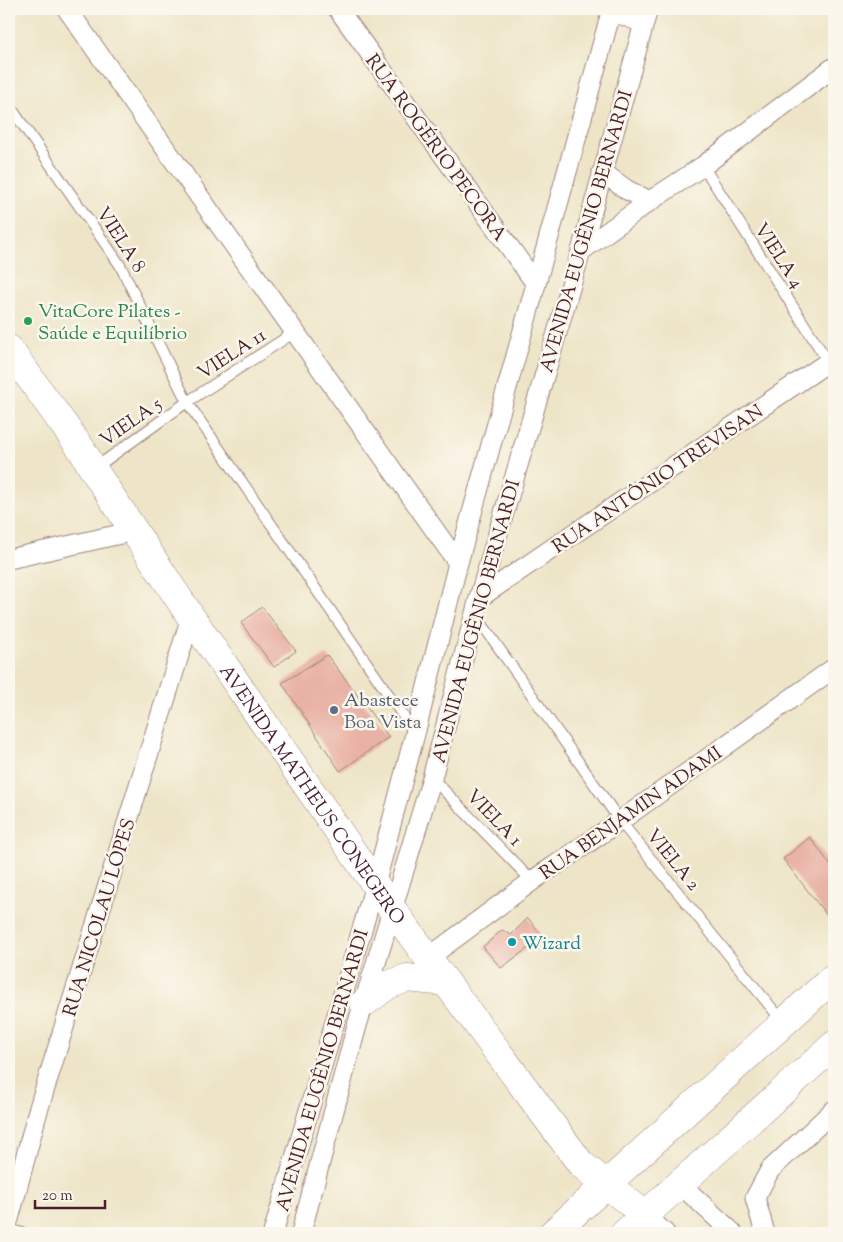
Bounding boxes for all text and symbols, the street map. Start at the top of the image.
street label: RUA ROGÉRIO PECORA [358,49,513,248]
street label: AVENIDA EUGÊNIO BERNARDI [534,87,641,376]
street label: VIELA 8 [89,202,151,279]
street label: VIELA 4 [747,218,809,295]
place label: VitaCore Pilates - Saúde e Equilíbrio [38,299,187,348]
marker: VitaCore Pilates - Saúde e Equilíbrio [22,315,34,327]
street label: VIELA 11 [193,323,272,387]
street label: VIELA 5 [95,391,168,454]
street label: RUA ANTÔNIO TREVISAN [548,399,769,561]
street label: AVENIDA EUGÊNIO BERNARDI [427,477,528,766]
street label: AVENIDA MATHEUS CONEGERO [212,660,410,931]
place label: Abastece Boa Vista [344,688,422,737]
marker: Abastece Boa Vista [328,704,340,716]
street label: RUA BENJAMIN ADAMI [535,741,728,887]
street label: VIELA 1 [459,784,528,854]
street label: RUA NICOLAU LÓPES [57,815,143,1020]
street label: VIELA 2 [639,824,706,897]
street label: AVENIDA EUGÊNIO BERNARDI [270,926,377,1215]
place label: Wizard [522,931,581,958]
marker: Wizard [506,936,518,948]
scale bar [35,1177,105,1209]
text: 20 m [42,1186,73,1207]

